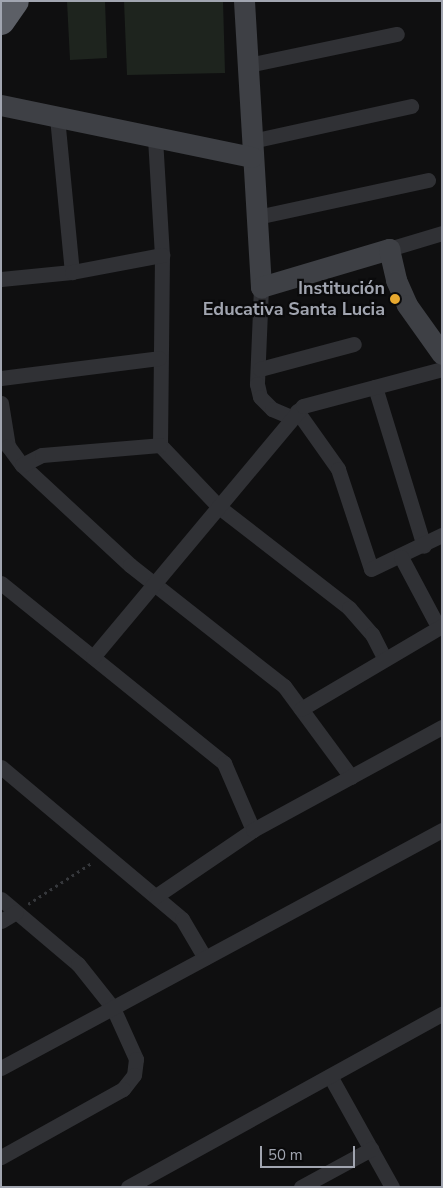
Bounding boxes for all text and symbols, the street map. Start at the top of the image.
place label: Institución Educativa Santa Lucia [203,278,385,320]
marker: Institución Educativa Santa Lucia [389,293,401,305]
scale bar [263,1136,358,1168]
text: 50 m [268,1145,303,1165]

